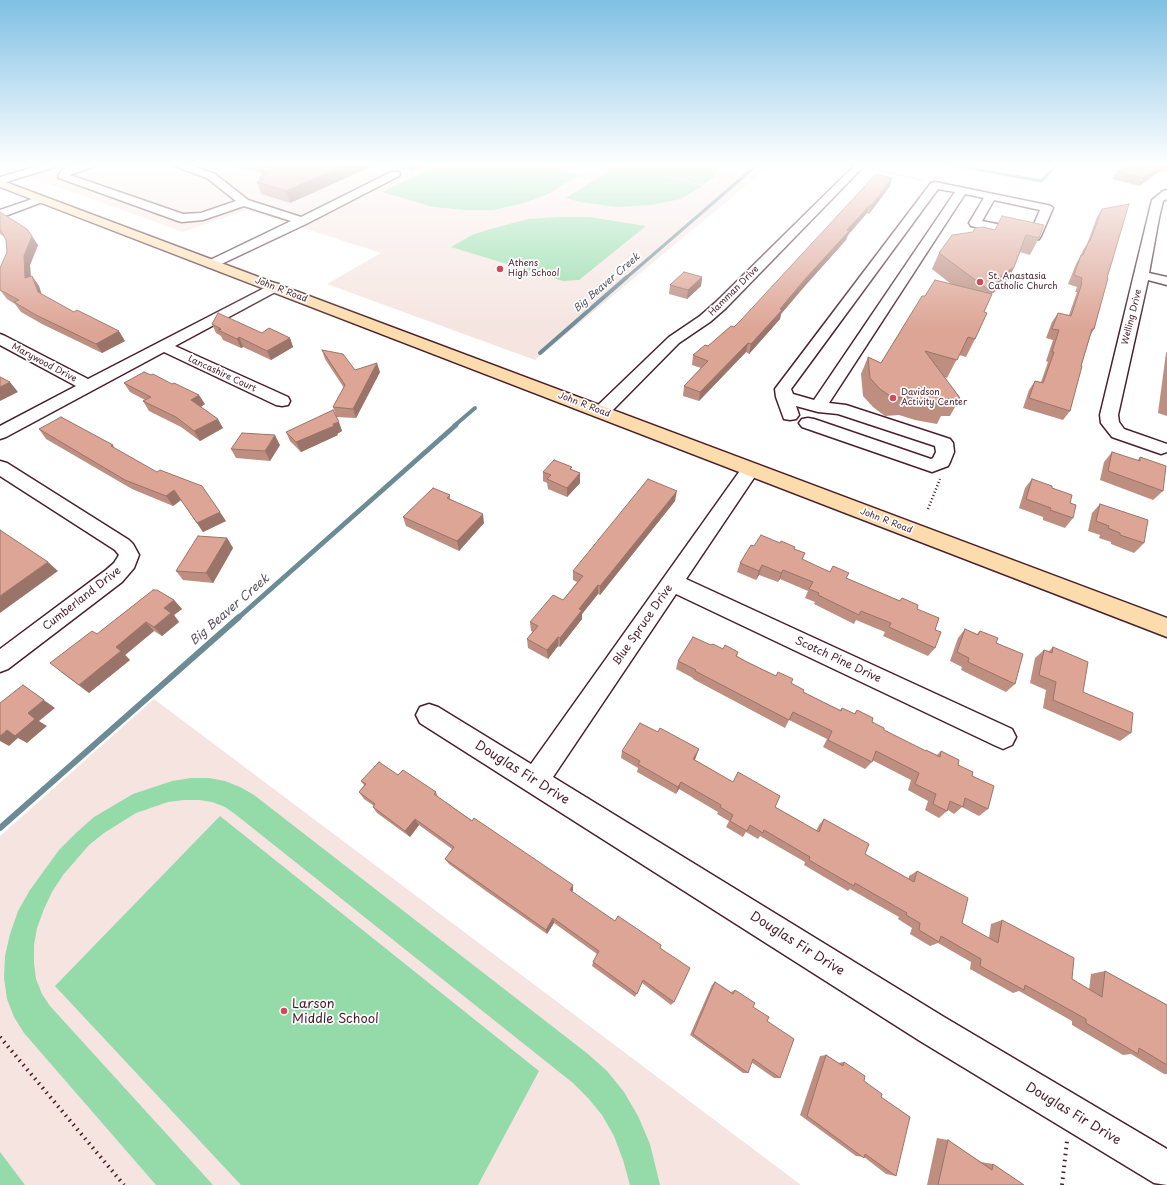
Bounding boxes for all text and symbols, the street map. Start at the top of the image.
water label: Big Beaver Creek [571,251,643,315]
place label: Athens High School [508,259,559,280]
marker: Athens High School [495,264,505,274]
street label: Hamman Drive [707,264,761,318]
place label: St. Anastasia Catholic Church [988,272,1057,293]
street label: John R Road [253,275,309,305]
marker: St. Anastasia Catholic Church [975,277,985,287]
street label: Welling Drive [1120,288,1144,346]
street label: Marywood Drive [10,341,78,385]
street label: Lancashire Court [186,353,258,395]
place label: Davidson Activity Center [901,388,967,409]
street label: John R Road [556,390,612,420]
marker: Davidson Activity Center [888,393,898,403]
street label: John R Road [858,506,914,536]
street label: Cumberland Drive [40,564,124,634]
water label: Big Beaver Creek [187,572,273,648]
street label: Blue Spruce Drive [610,582,676,668]
street label: Scotch Pine Drive [793,634,883,686]
street label: Douglas Fir Drive [472,738,572,808]
street label: Douglas Fir Drive [747,909,847,979]
place label: Larson Middle School [292,996,379,1027]
marker: Larson Middle School [279,1006,289,1016]
street label: Douglas Fir Drive [1023,1079,1123,1149]

